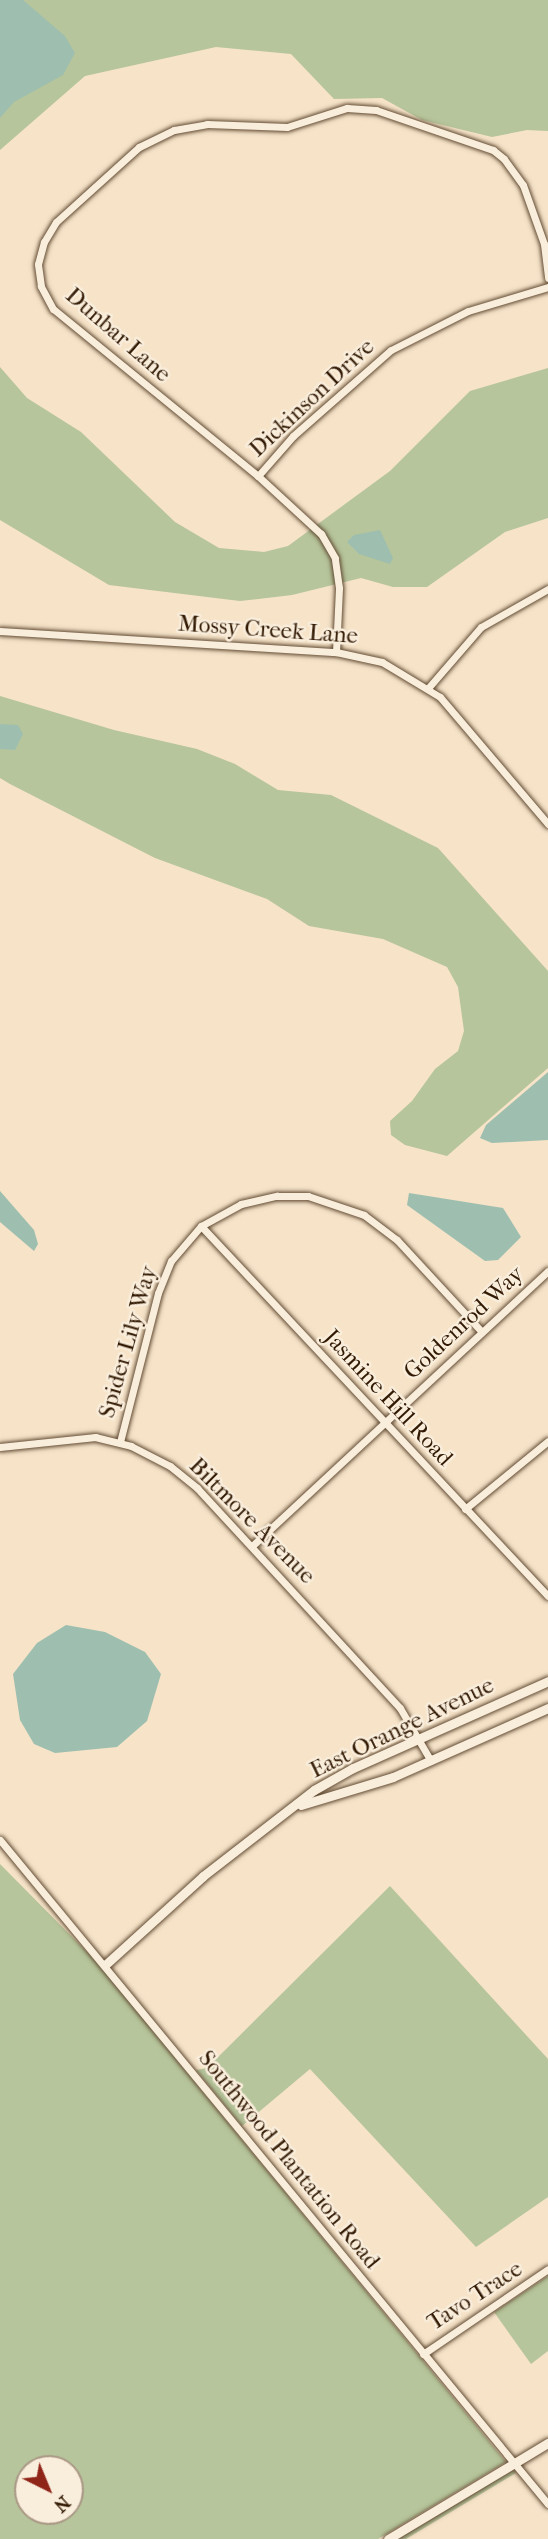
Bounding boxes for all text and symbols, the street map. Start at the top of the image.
street label: Dunbar Lane [60,282,176,388]
street label: Dickinson Drive [244,333,380,463]
street label: Mossy Creek Lane [177,610,359,650]
street label: Goldenrod Way [398,1261,530,1385]
street label: Spider Lily Way [93,1263,163,1421]
street label: Jasmine Hill Road [318,1324,458,1472]
street label: Biltmore Avenue [183,1452,321,1590]
street label: East Orange Avenue [306,1672,498,1784]
street label: Southwood Plantation Road [192,2045,386,2275]
street label: Tavo Trace [423,2255,527,2337]
north arrow [14,2455,84,2525]
text: N [49,2491,75,2517]

